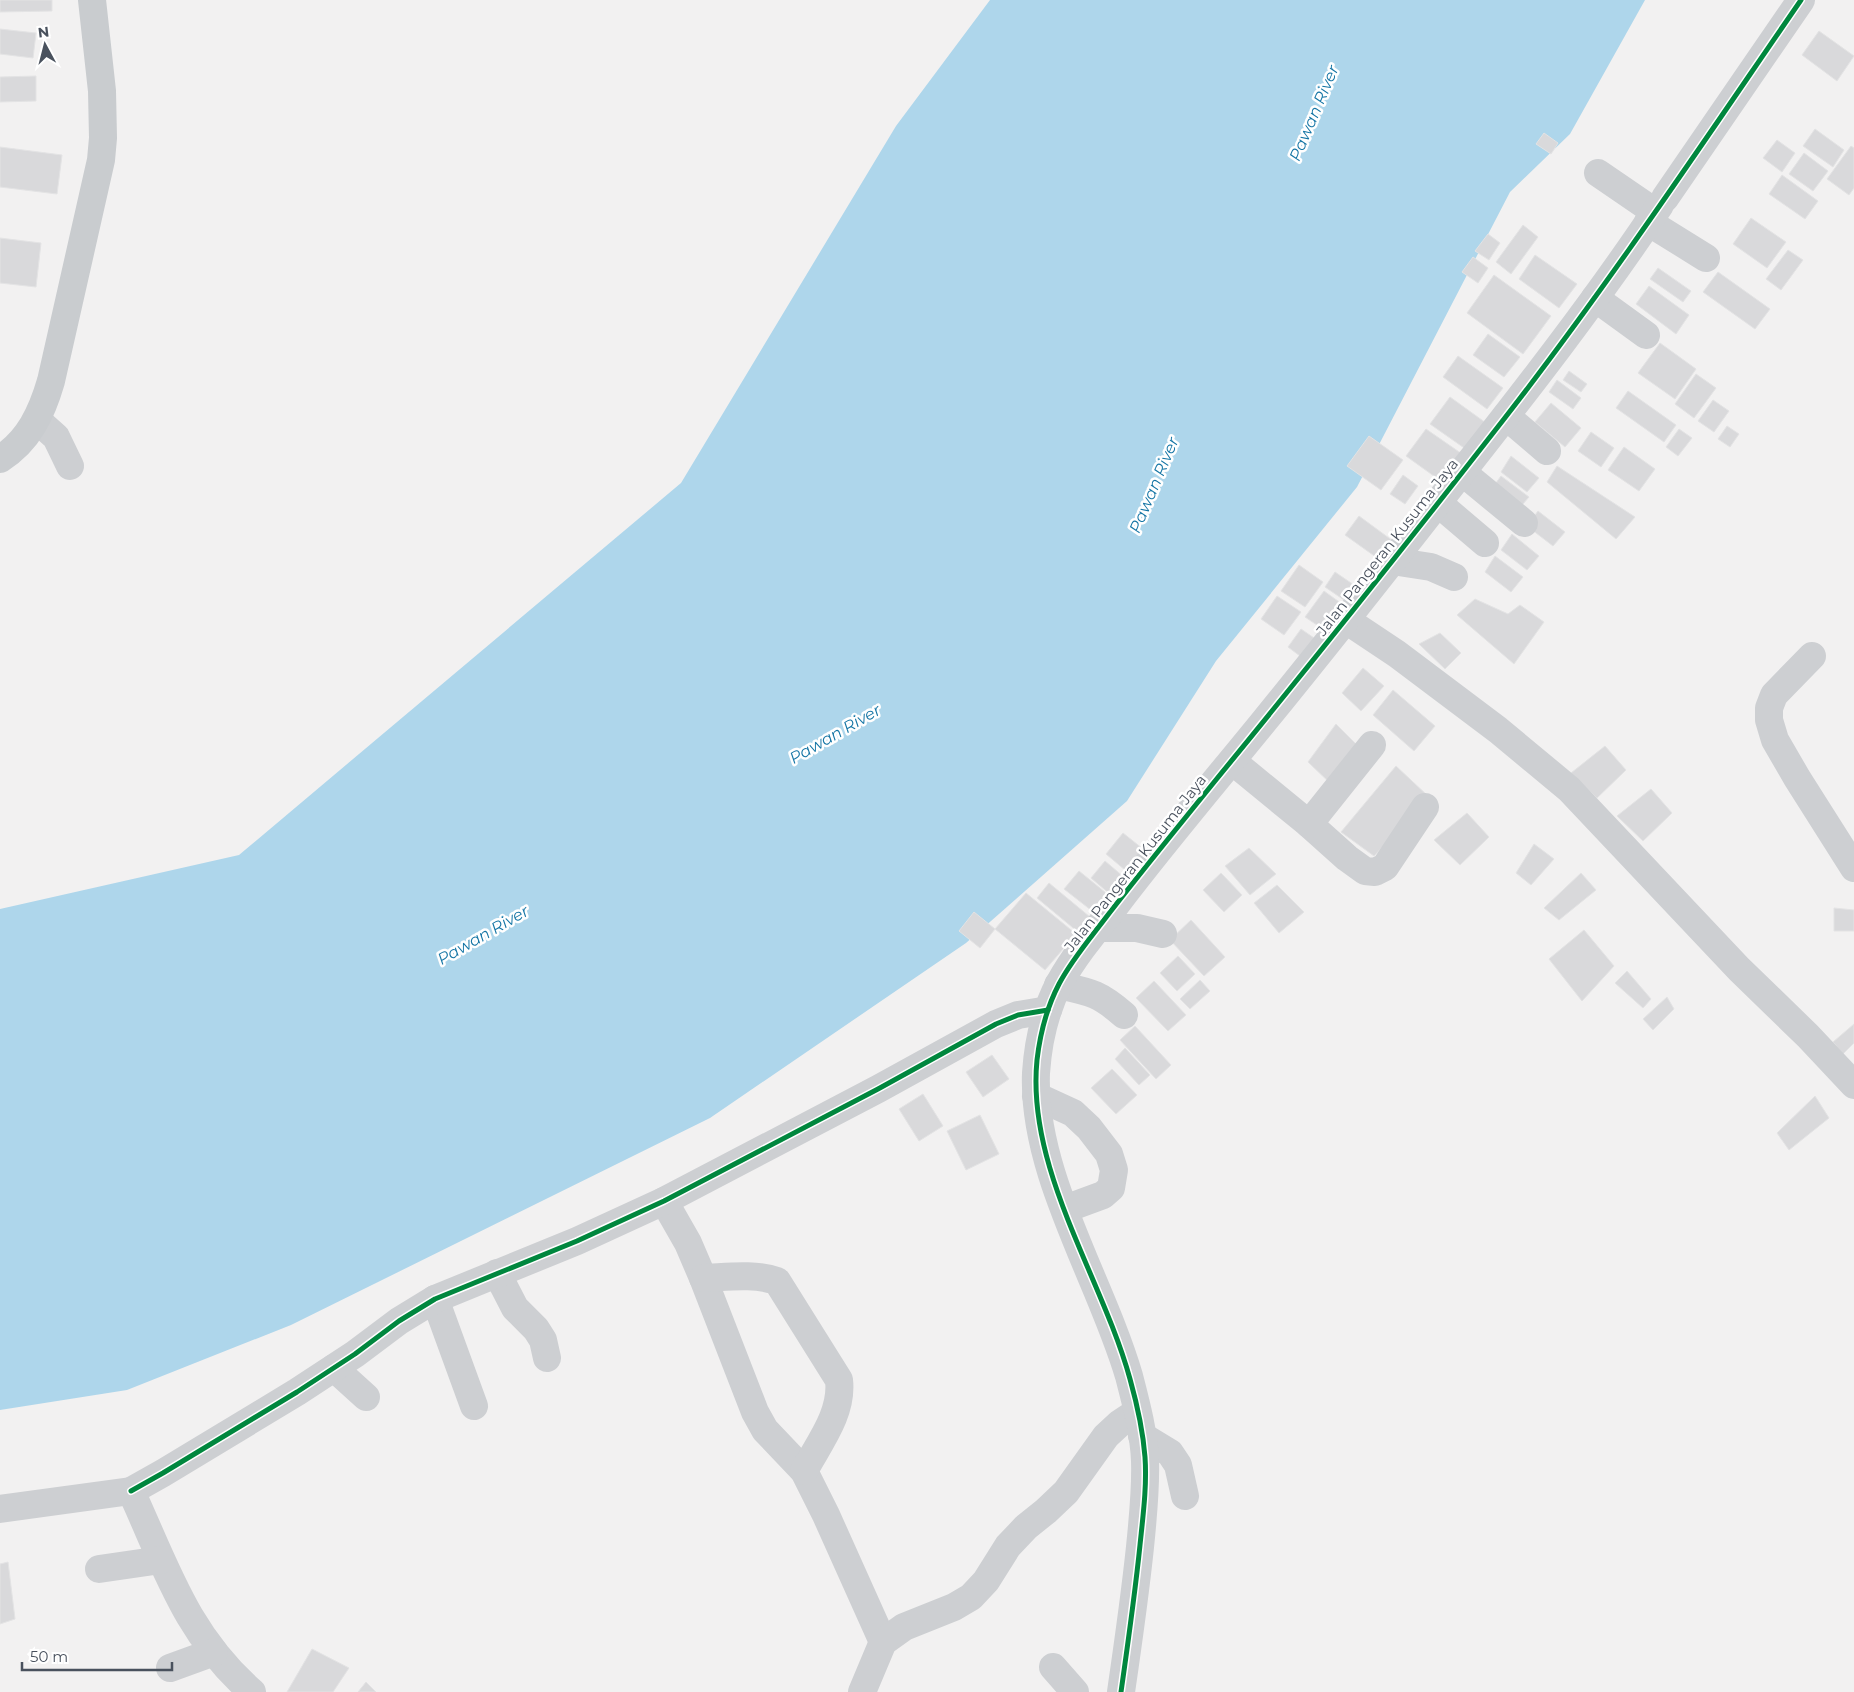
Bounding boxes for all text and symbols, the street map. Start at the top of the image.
north arrow [20,20,70,70]
text: N [37,22,50,42]
water label: Pawan River [1285,62,1343,164]
water label: Pawan River [1125,434,1183,536]
street label: Jalan Pangeran Kusuma Jaya [1311,455,1462,640]
water label: Pawan River [786,700,885,768]
street label: Jalan Pangeran Kusuma Jaya [1059,771,1210,956]
water label: Pawan River [434,901,533,969]
scale bar [22,1640,172,1672]
text: 50 m [30,1647,68,1666]

